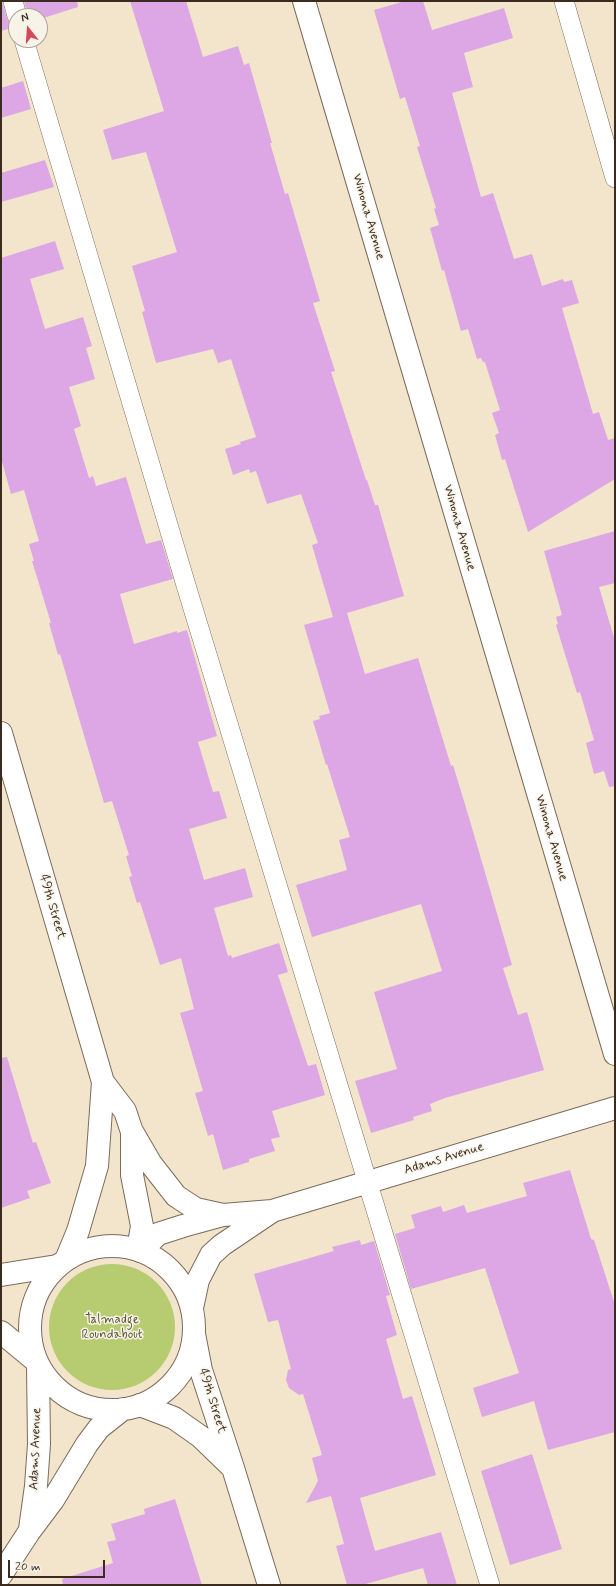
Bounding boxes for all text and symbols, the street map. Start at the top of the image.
north arrow [8,8,48,48]
text: N [19,10,30,25]
street label: Winona Avenue [348,172,388,262]
street label: Winona Avenue [439,483,479,573]
street label: Winona Avenue [531,793,571,883]
street label: 49th Street [35,873,69,941]
street label: Adams Avenue [402,1139,486,1179]
park label: Talmadge Roundabout [81,1312,143,1343]
street label: 49th Street [195,1367,229,1435]
street label: Adams Avenue [27,1407,45,1491]
scale bar [10,1552,107,1578]
text: 20 m [15,1559,41,1575]

